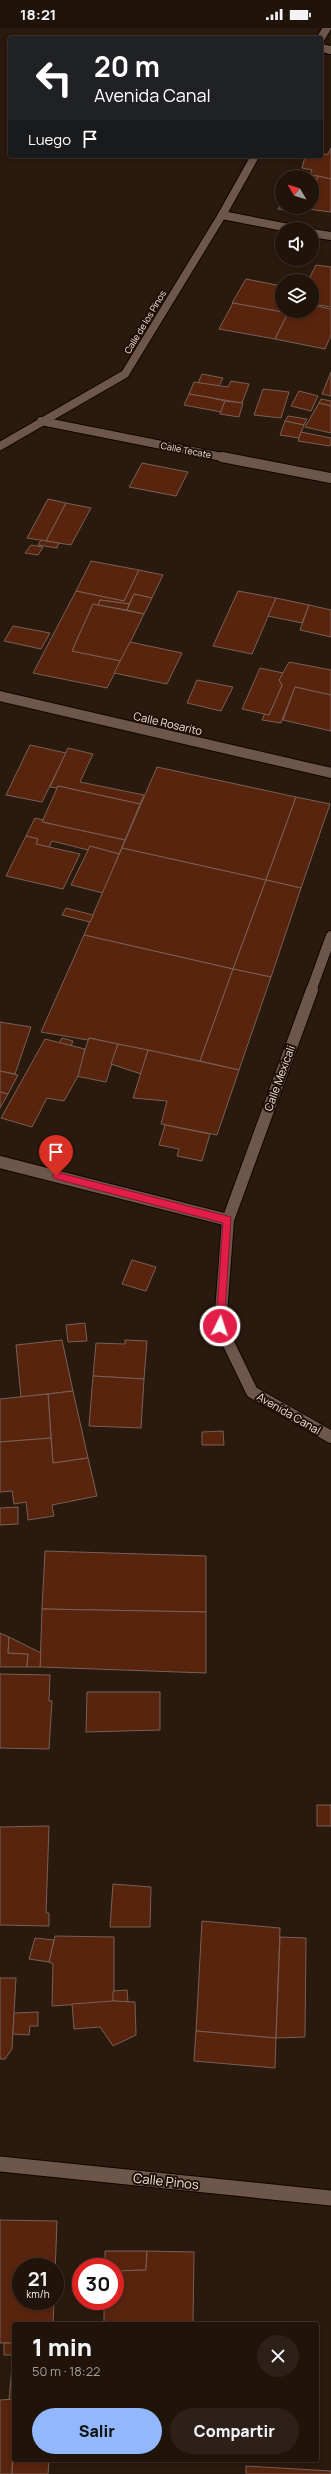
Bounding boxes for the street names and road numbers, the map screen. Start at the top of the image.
street label: Calle de los Pinos [121,288,169,356]
street label: Calle Tecate [160,439,212,461]
street label: Calle Rosarito [132,708,204,738]
street label: Calle Mexicali [260,1043,298,1113]
street label: Avenida Canal [254,1389,324,1437]
street label: Calle Pinos [132,2169,200,2193]

